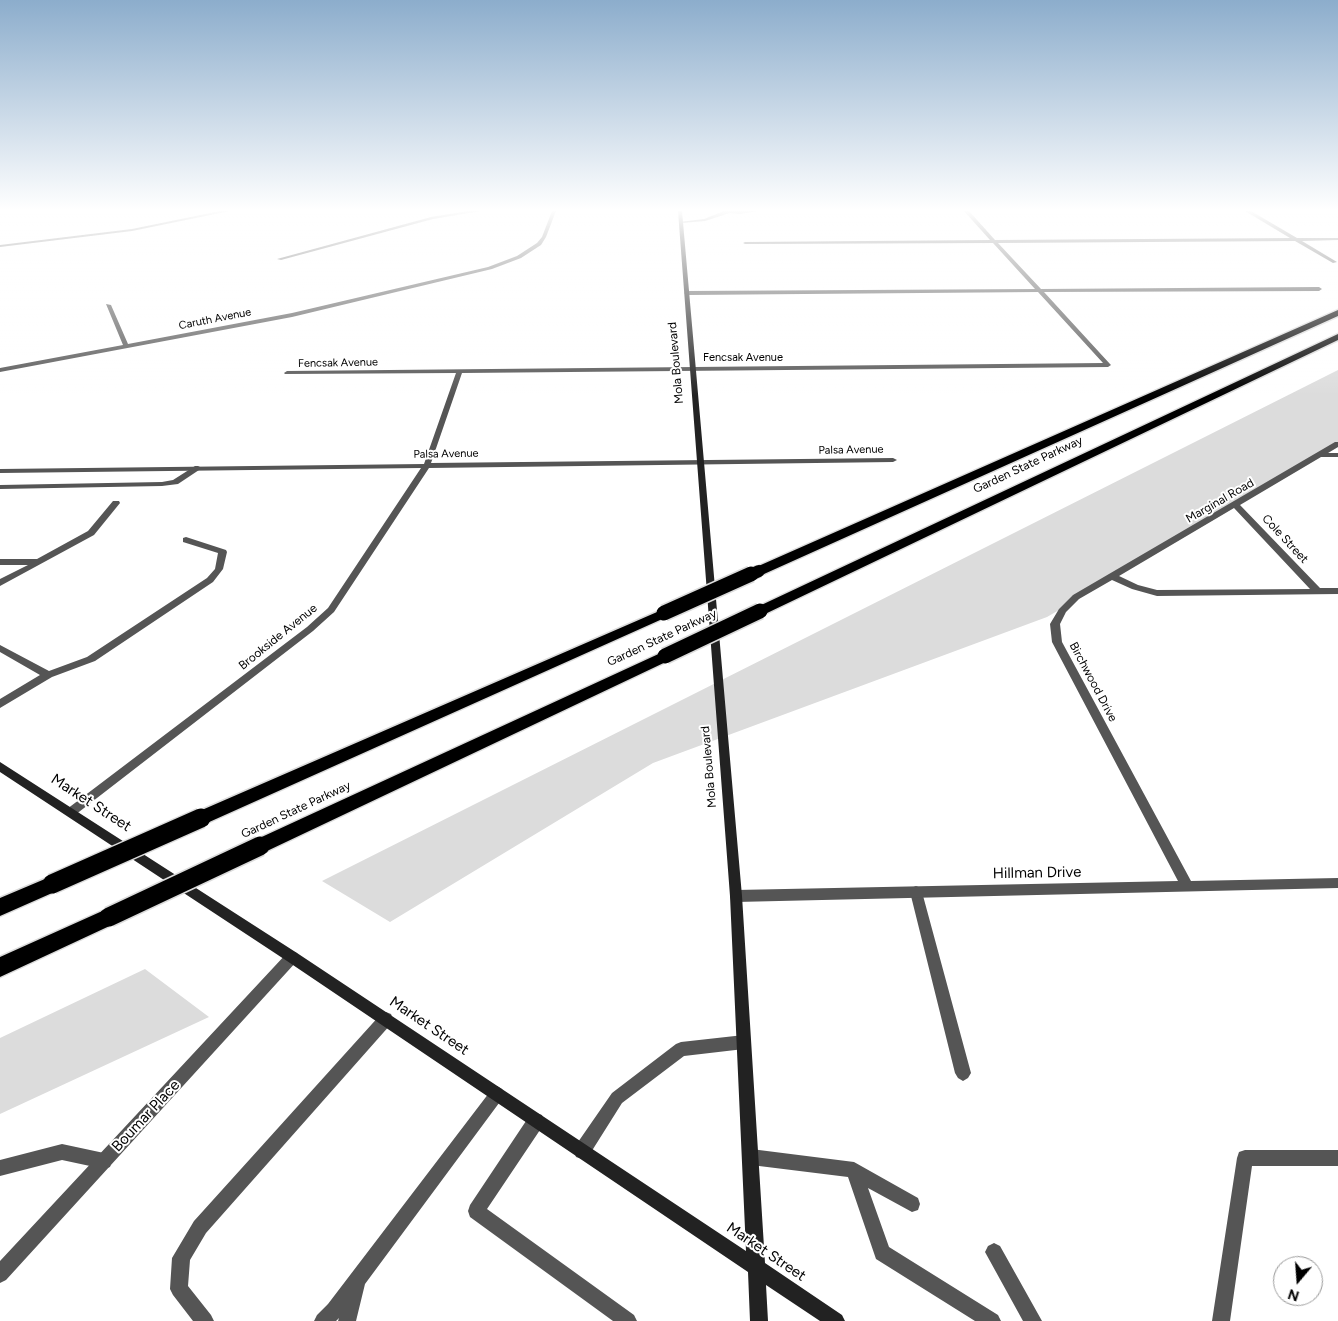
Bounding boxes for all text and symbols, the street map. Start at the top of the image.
street label: Caruth Avenue [178,305,252,333]
street label: Mola Boulevard [665,321,687,405]
street label: Fencsak Avenue [703,351,783,365]
street label: Fencsak Avenue [298,356,378,370]
street label: Garden State Parkway [971,433,1085,497]
street label: Palsa Avenue [818,443,884,457]
street label: Palsa Avenue [413,447,479,461]
street label: Marginal Road [1183,476,1257,526]
street label: Cole Street [1259,512,1311,566]
street label: Brookside Avenue [236,601,320,673]
street label: Garden State Parkway [605,606,719,670]
street label: Birchwood Drive [1066,640,1120,724]
street label: Mola Boulevard [698,725,720,809]
street label: Market Street [47,770,135,836]
street label: Garden State Parkway [239,778,353,842]
street label: Hillman Drive [993,863,1081,883]
street label: Market Street [386,993,472,1059]
street label: Boumar Place [108,1076,184,1156]
street label: Market Street [723,1219,809,1285]
north arrow [1273,1256,1323,1306]
text: N [1286,1285,1301,1305]

